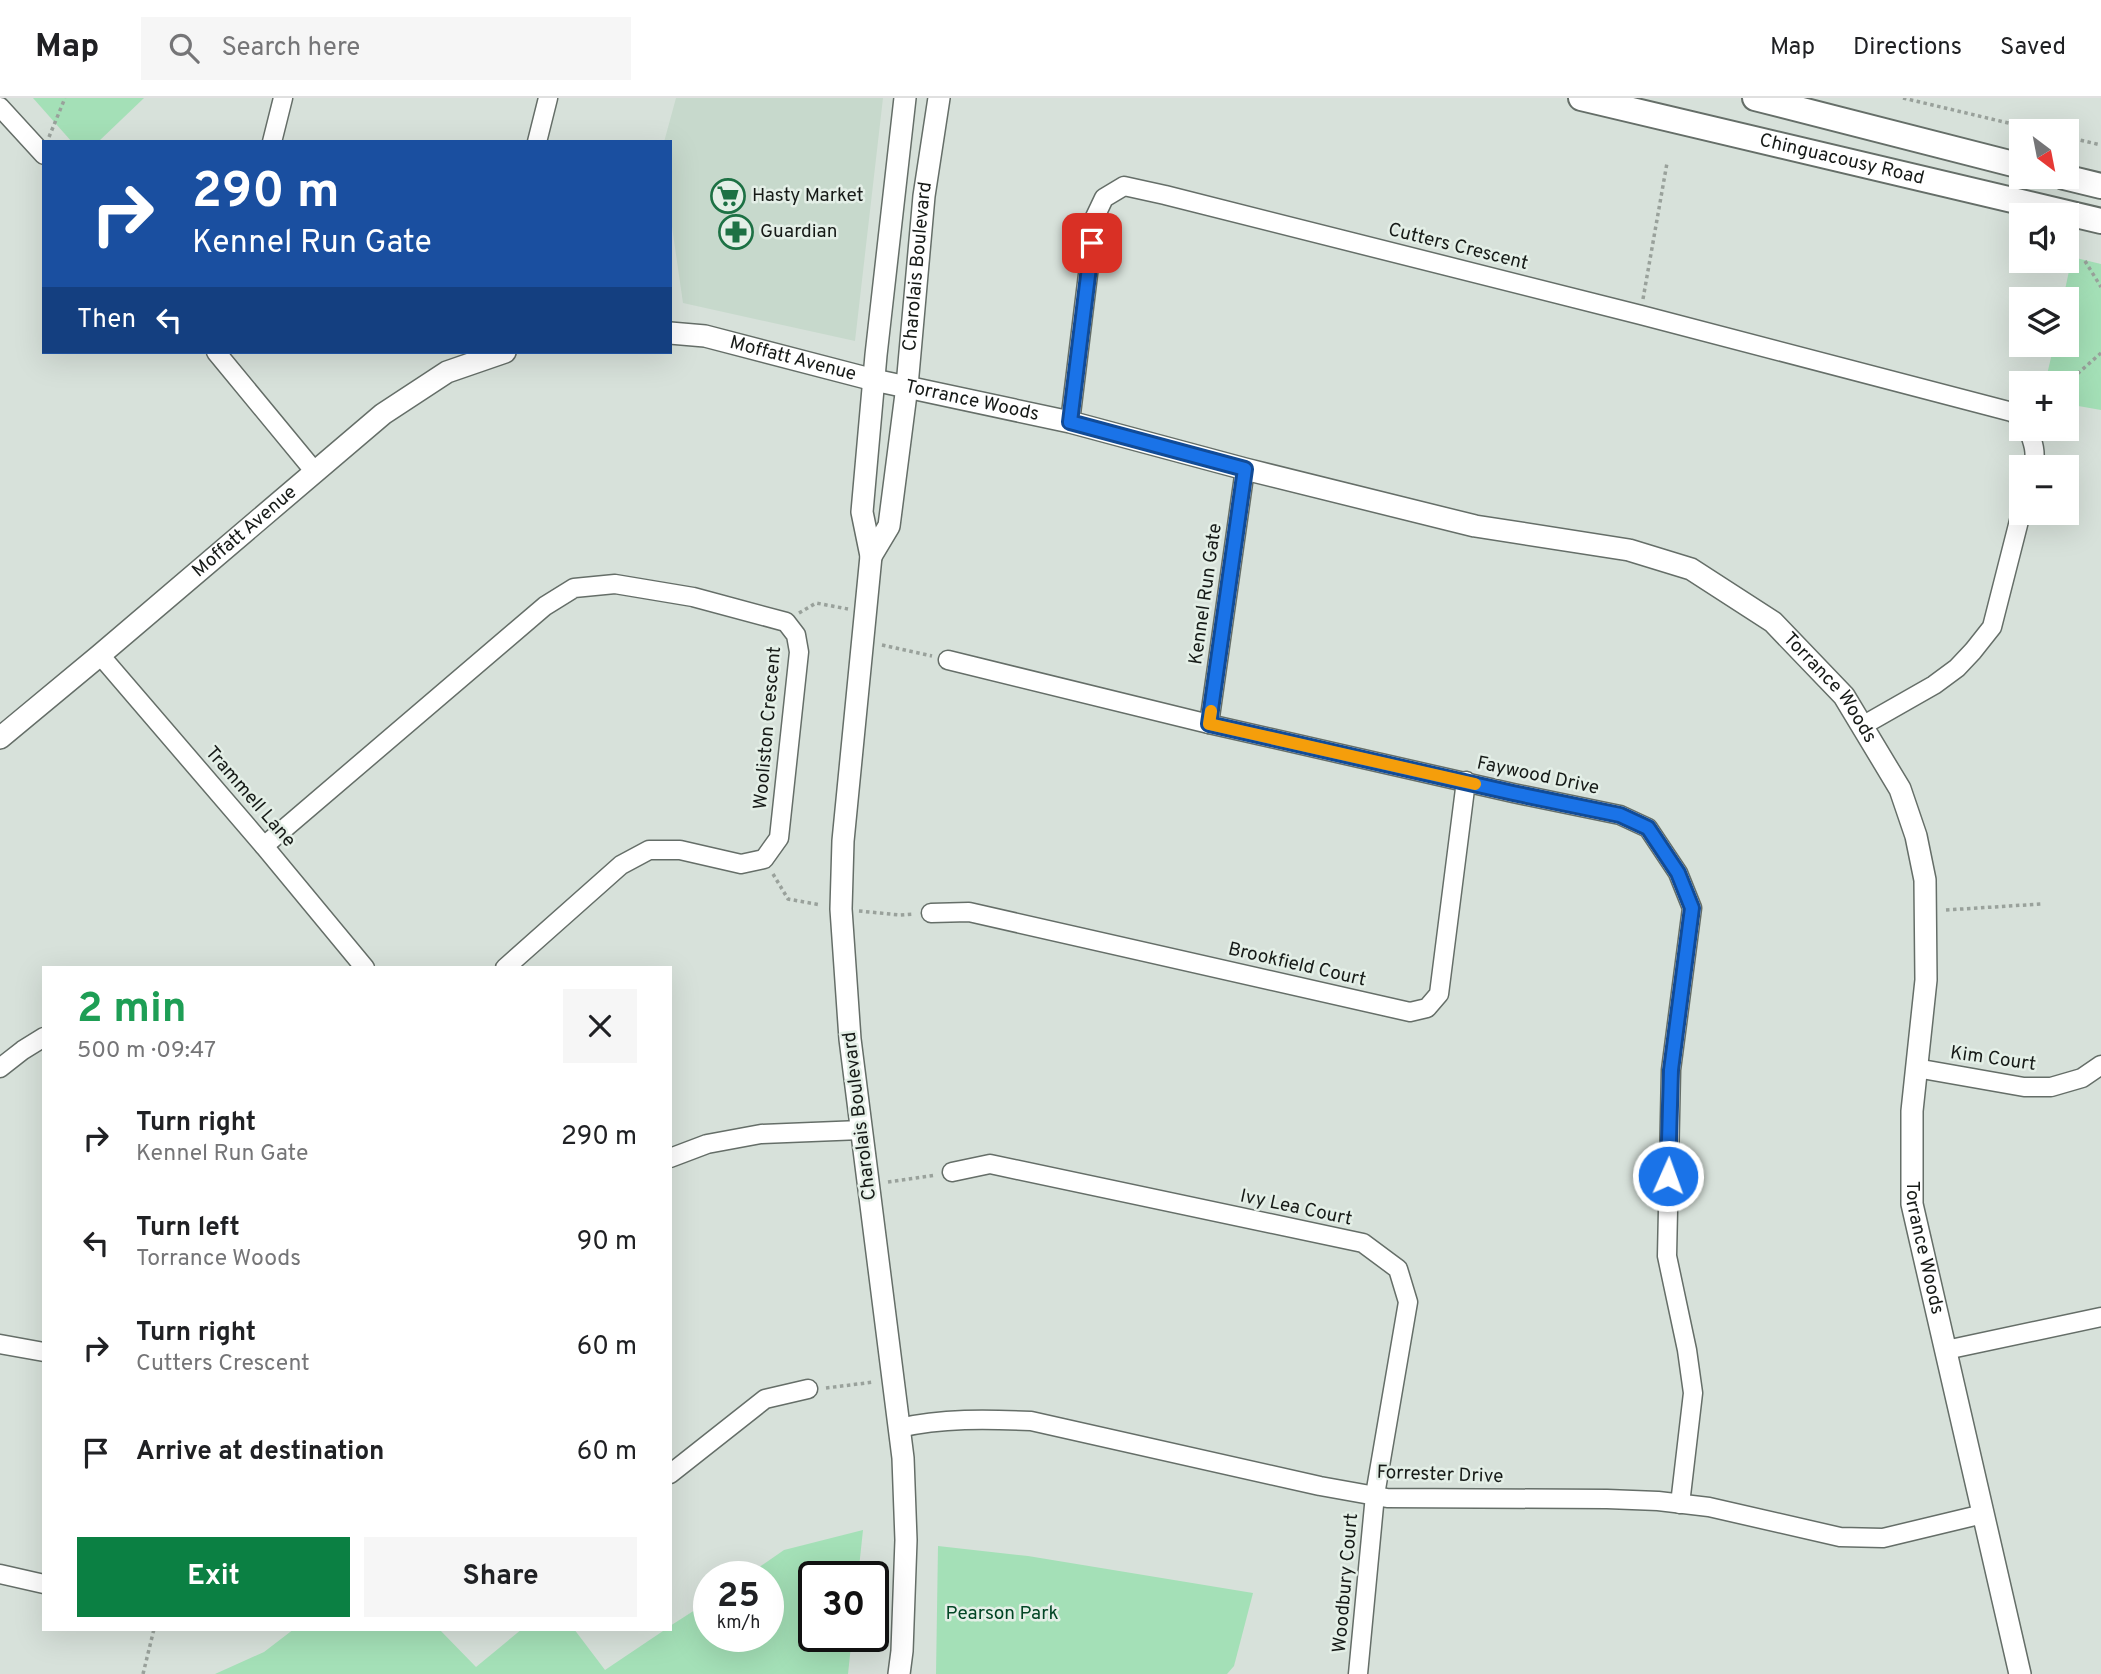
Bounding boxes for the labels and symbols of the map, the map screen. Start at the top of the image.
north arrow [2009,119,2079,189]
street label: Chinguacousy Road [1757,129,1927,191]
supermarket icon: Hasty Market [709,177,747,215]
street label: Charolais Boulevard [898,180,938,352]
place label: Hasty Market [752,184,864,208]
pharmacy icon: Guardian [717,213,755,251]
pin [1062,213,1122,273]
street label: Cutters Crescent [1385,218,1531,276]
place label: Guardian [760,220,838,244]
street label: Moffatt Avenue [727,331,859,387]
street label: Torrance Woods [903,375,1041,427]
street label: Moffatt Avenue [187,481,302,583]
street label: Kennel Run Gate [1184,522,1228,666]
street label: Torrance Woods [1778,627,1882,748]
street label: Wooliston Crescent [749,645,787,811]
street label: Trammell Lane [200,742,300,852]
street label: Faywood Drive [1475,751,1601,801]
street label: Brookfield Court [1226,937,1368,993]
street label: Charolais Boulevard [838,1030,882,1202]
street label: Kim Court [1948,1041,2038,1077]
position arrow [1631,1139,1705,1213]
street label: Torrance Woods [1900,1181,1949,1317]
street label: Ivy Lea Court [1238,1184,1354,1232]
street label: Forrester Drive [1376,1461,1504,1489]
street label: Woodbury Court [1328,1512,1364,1654]
speed limit sign: 30 [798,1561,889,1652]
park label: Pearson Park [945,1602,1059,1626]

